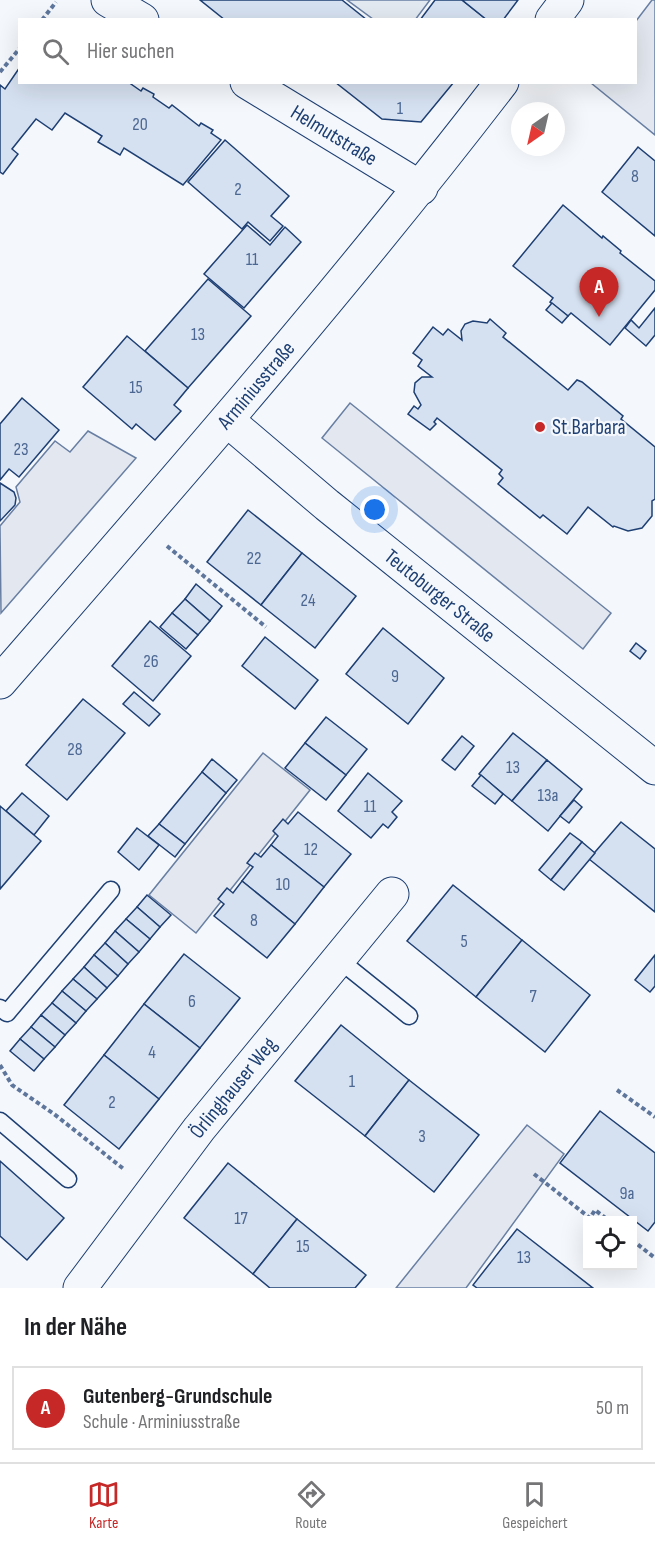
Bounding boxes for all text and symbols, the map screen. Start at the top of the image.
search box [18,18,637,84]
icon: search [39,35,72,68]
text: Hier suchen [87,38,175,65]
house number: 1 [397,98,404,119]
street label: Helmutstraße [286,99,382,171]
north arrow [511,102,565,156]
house number: 20 [132,114,148,135]
house number: 8 [631,166,639,187]
house number: 2 [234,179,242,200]
house number: 11 [246,249,259,270]
pin: A [580,268,618,317]
house number: 13 [191,324,205,345]
street label: Arminiusstraße [211,336,300,435]
house number: 15 [129,377,143,398]
place label: St.Barbara [552,415,626,440]
marker: St.Barbara [533,420,547,434]
house number: 23 [14,439,29,460]
your location [360,495,389,524]
street label: Teutoburger Straße [379,544,500,648]
house number: 22 [247,548,261,569]
house number: 24 [301,590,316,611]
house number: 26 [143,651,159,672]
house number: 9 [391,666,399,687]
house number: 28 [67,739,83,760]
house number: 13 [506,757,520,778]
house number: 13a [538,785,558,806]
house number: 11 [364,796,377,817]
house number: 12 [304,839,318,860]
house number: 10 [276,874,290,895]
house number: 8 [250,910,258,931]
house number: 5 [460,931,468,952]
house number: 7 [529,986,537,1007]
house number: 6 [188,991,196,1012]
street label: Örlinghauser Weg [184,1032,282,1143]
house number: 4 [148,1042,156,1063]
house number: 1 [349,1071,356,1092]
house number: 2 [108,1092,116,1113]
house number: 3 [418,1126,426,1147]
house number: 9a [620,1183,635,1204]
house number: 17 [234,1208,249,1229]
map controls [583,1216,637,1270]
button: locate [583,1216,637,1270]
house number: 15 [296,1236,310,1257]
house number: 13 [517,1247,531,1268]
text: In der Nähe [24,1312,127,1343]
text: Gutenberg-Grundschule [83,1383,272,1410]
text: A [41,1396,50,1420]
text: 50 m [596,1396,629,1420]
text: Schule · Arminiusstraße [83,1410,240,1434]
tab: Karte [87,1478,120,1533]
tab: Route [295,1478,328,1533]
tab: Gespeichert [502,1478,568,1533]

